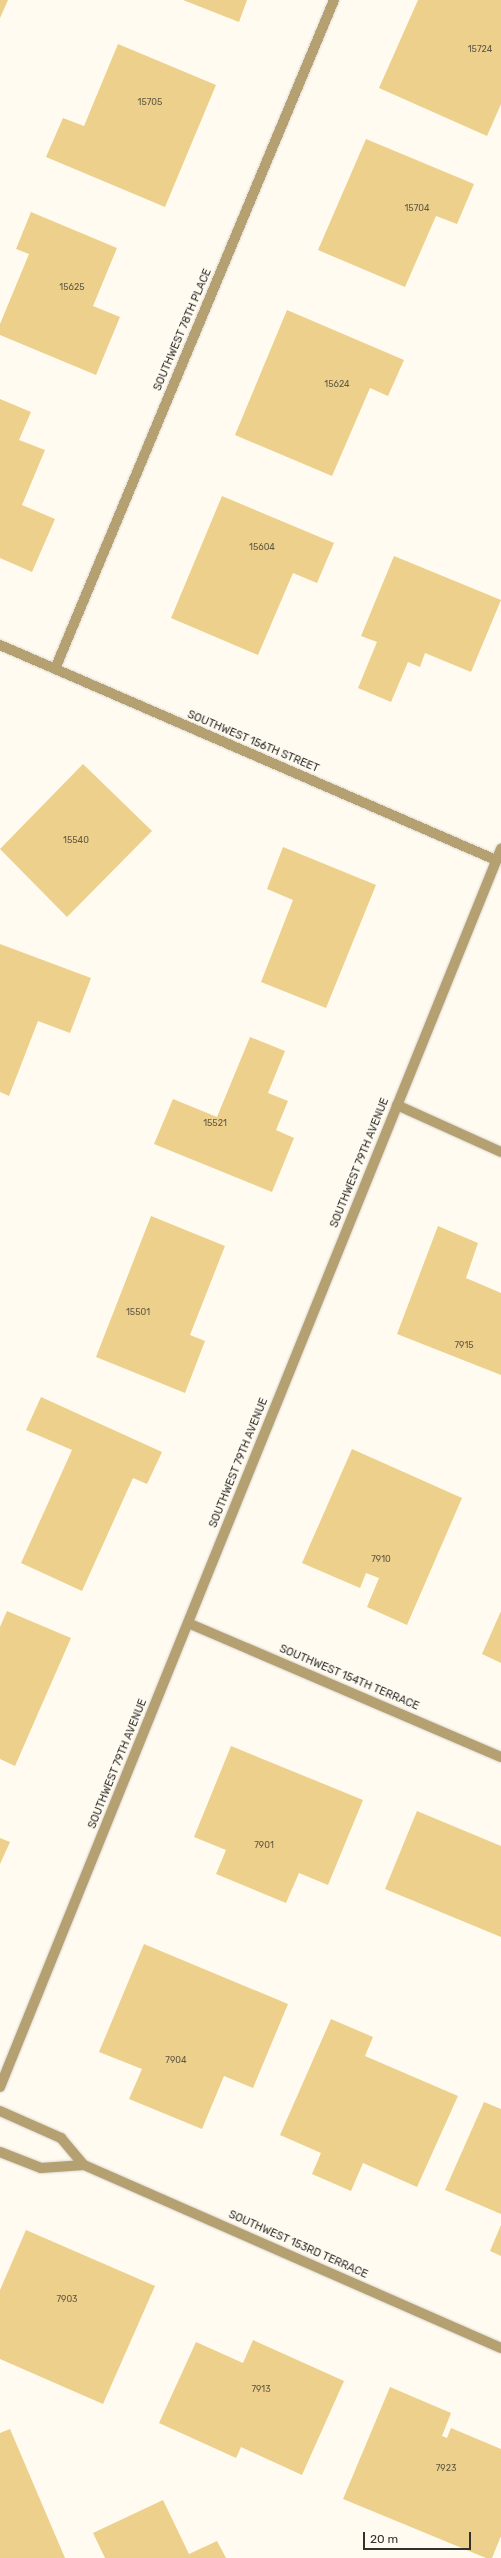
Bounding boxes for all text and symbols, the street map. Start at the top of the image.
house number: 15724 [468,44,492,54]
house number: 15705 [138,97,162,107]
house number: 15704 [404,203,430,213]
street label: SOUTHWEST 78TH PLACE [151,267,215,393]
house number: 15625 [59,282,85,292]
house number: 15624 [324,379,350,389]
house number: 15604 [249,542,275,552]
street label: SOUTHWEST 156TH STREET [185,708,321,776]
house number: 15540 [63,835,89,845]
street label: SOUTHWEST 79TH AVENUE [328,1096,392,1230]
house number: 15521 [203,1118,227,1128]
house number: 15501 [126,1307,150,1317]
house number: 7915 [454,1340,474,1350]
street label: SOUTHWEST 79TH AVENUE [207,1396,271,1530]
house number: 7910 [371,1554,391,1564]
street label: SOUTHWEST 154TH TERRACE [277,1642,421,1714]
street label: SOUTHWEST 79TH AVENUE [86,1697,150,1831]
house number: 7901 [254,1840,274,1850]
house number: 7904 [165,2055,187,2065]
street label: SOUTHWEST 153RD TERRACE [226,2208,370,2282]
house number: 7903 [56,2294,78,2304]
house number: 7913 [251,2384,271,2394]
house number: 7923 [436,2463,456,2473]
scale bar [365,2524,473,2550]
text: 20 m [370,2532,398,2546]

